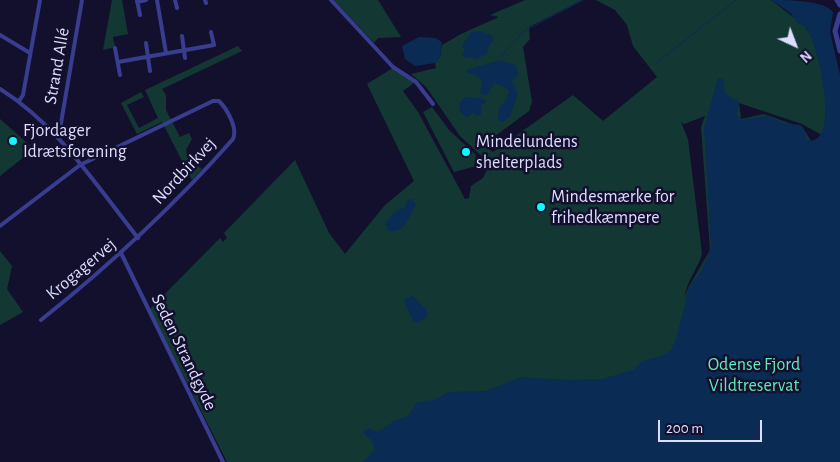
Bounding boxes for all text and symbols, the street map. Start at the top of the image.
north arrow [770,20,820,70]
street label: Strand Allé [40,26,74,106]
text: N [797,48,814,64]
place label: Fjordager Idrætsforening [23,120,127,162]
place label: Mindelundens shelterplads [476,131,578,173]
street label: Nordbirkvej [148,133,220,209]
marker: Fjordager Idrætsforening [7,135,19,147]
marker: Mindelundens shelterplads [460,146,472,158]
place label: Mindesmærke for frihedkæmpere [551,186,674,228]
marker: Mindesmærke for frihedkæmpere [535,201,547,213]
street label: Krogagervej [42,234,120,304]
street label: Seden Strandgyde [147,290,221,414]
park label: Odense Fjord Vildtreservat [708,354,800,396]
scale bar [660,410,764,442]
text: 200 m [666,421,703,436]

